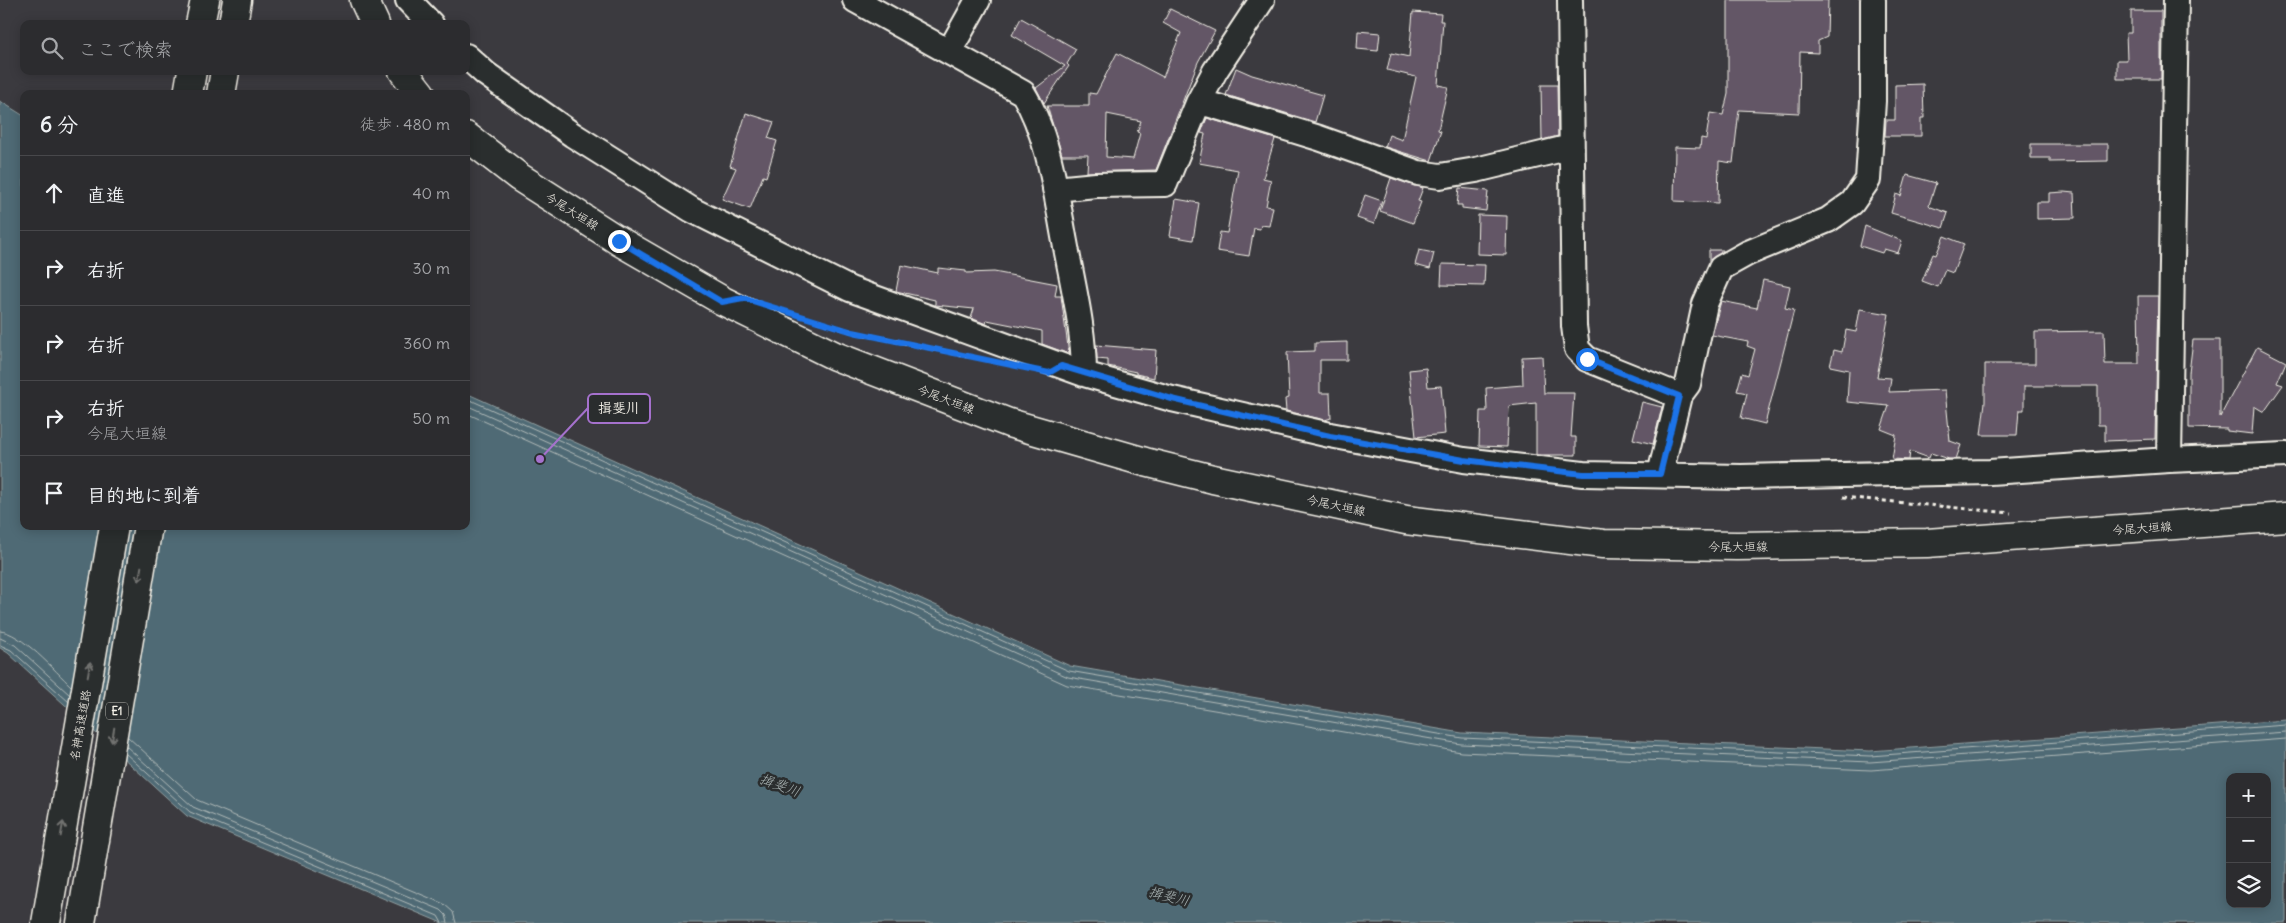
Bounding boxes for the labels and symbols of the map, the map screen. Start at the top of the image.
street label: 今尾大垣線 [543,189,601,233]
route end [608,230,631,253]
route start [1576,348,1599,371]
street label: 今尾大垣線 [915,381,977,417]
callout: 揖斐川 [588,394,650,423]
text: 揖斐川 [598,399,640,417]
street label: 今尾大垣線 [1305,491,1367,519]
street label: 今尾大垣線 [2112,518,2172,538]
street label: 今尾大垣線 [1708,539,1768,554]
one-way arrow [134,566,144,582]
one-way arrow [85,661,95,677]
street label: 名神高速道路 [66,688,94,762]
road number: E1 [106,702,128,719]
one-way arrow [107,726,117,742]
water label: 揖斐川 [757,769,803,801]
one-way arrow [57,821,67,837]
water label: 揖斐川 [1146,882,1192,910]

